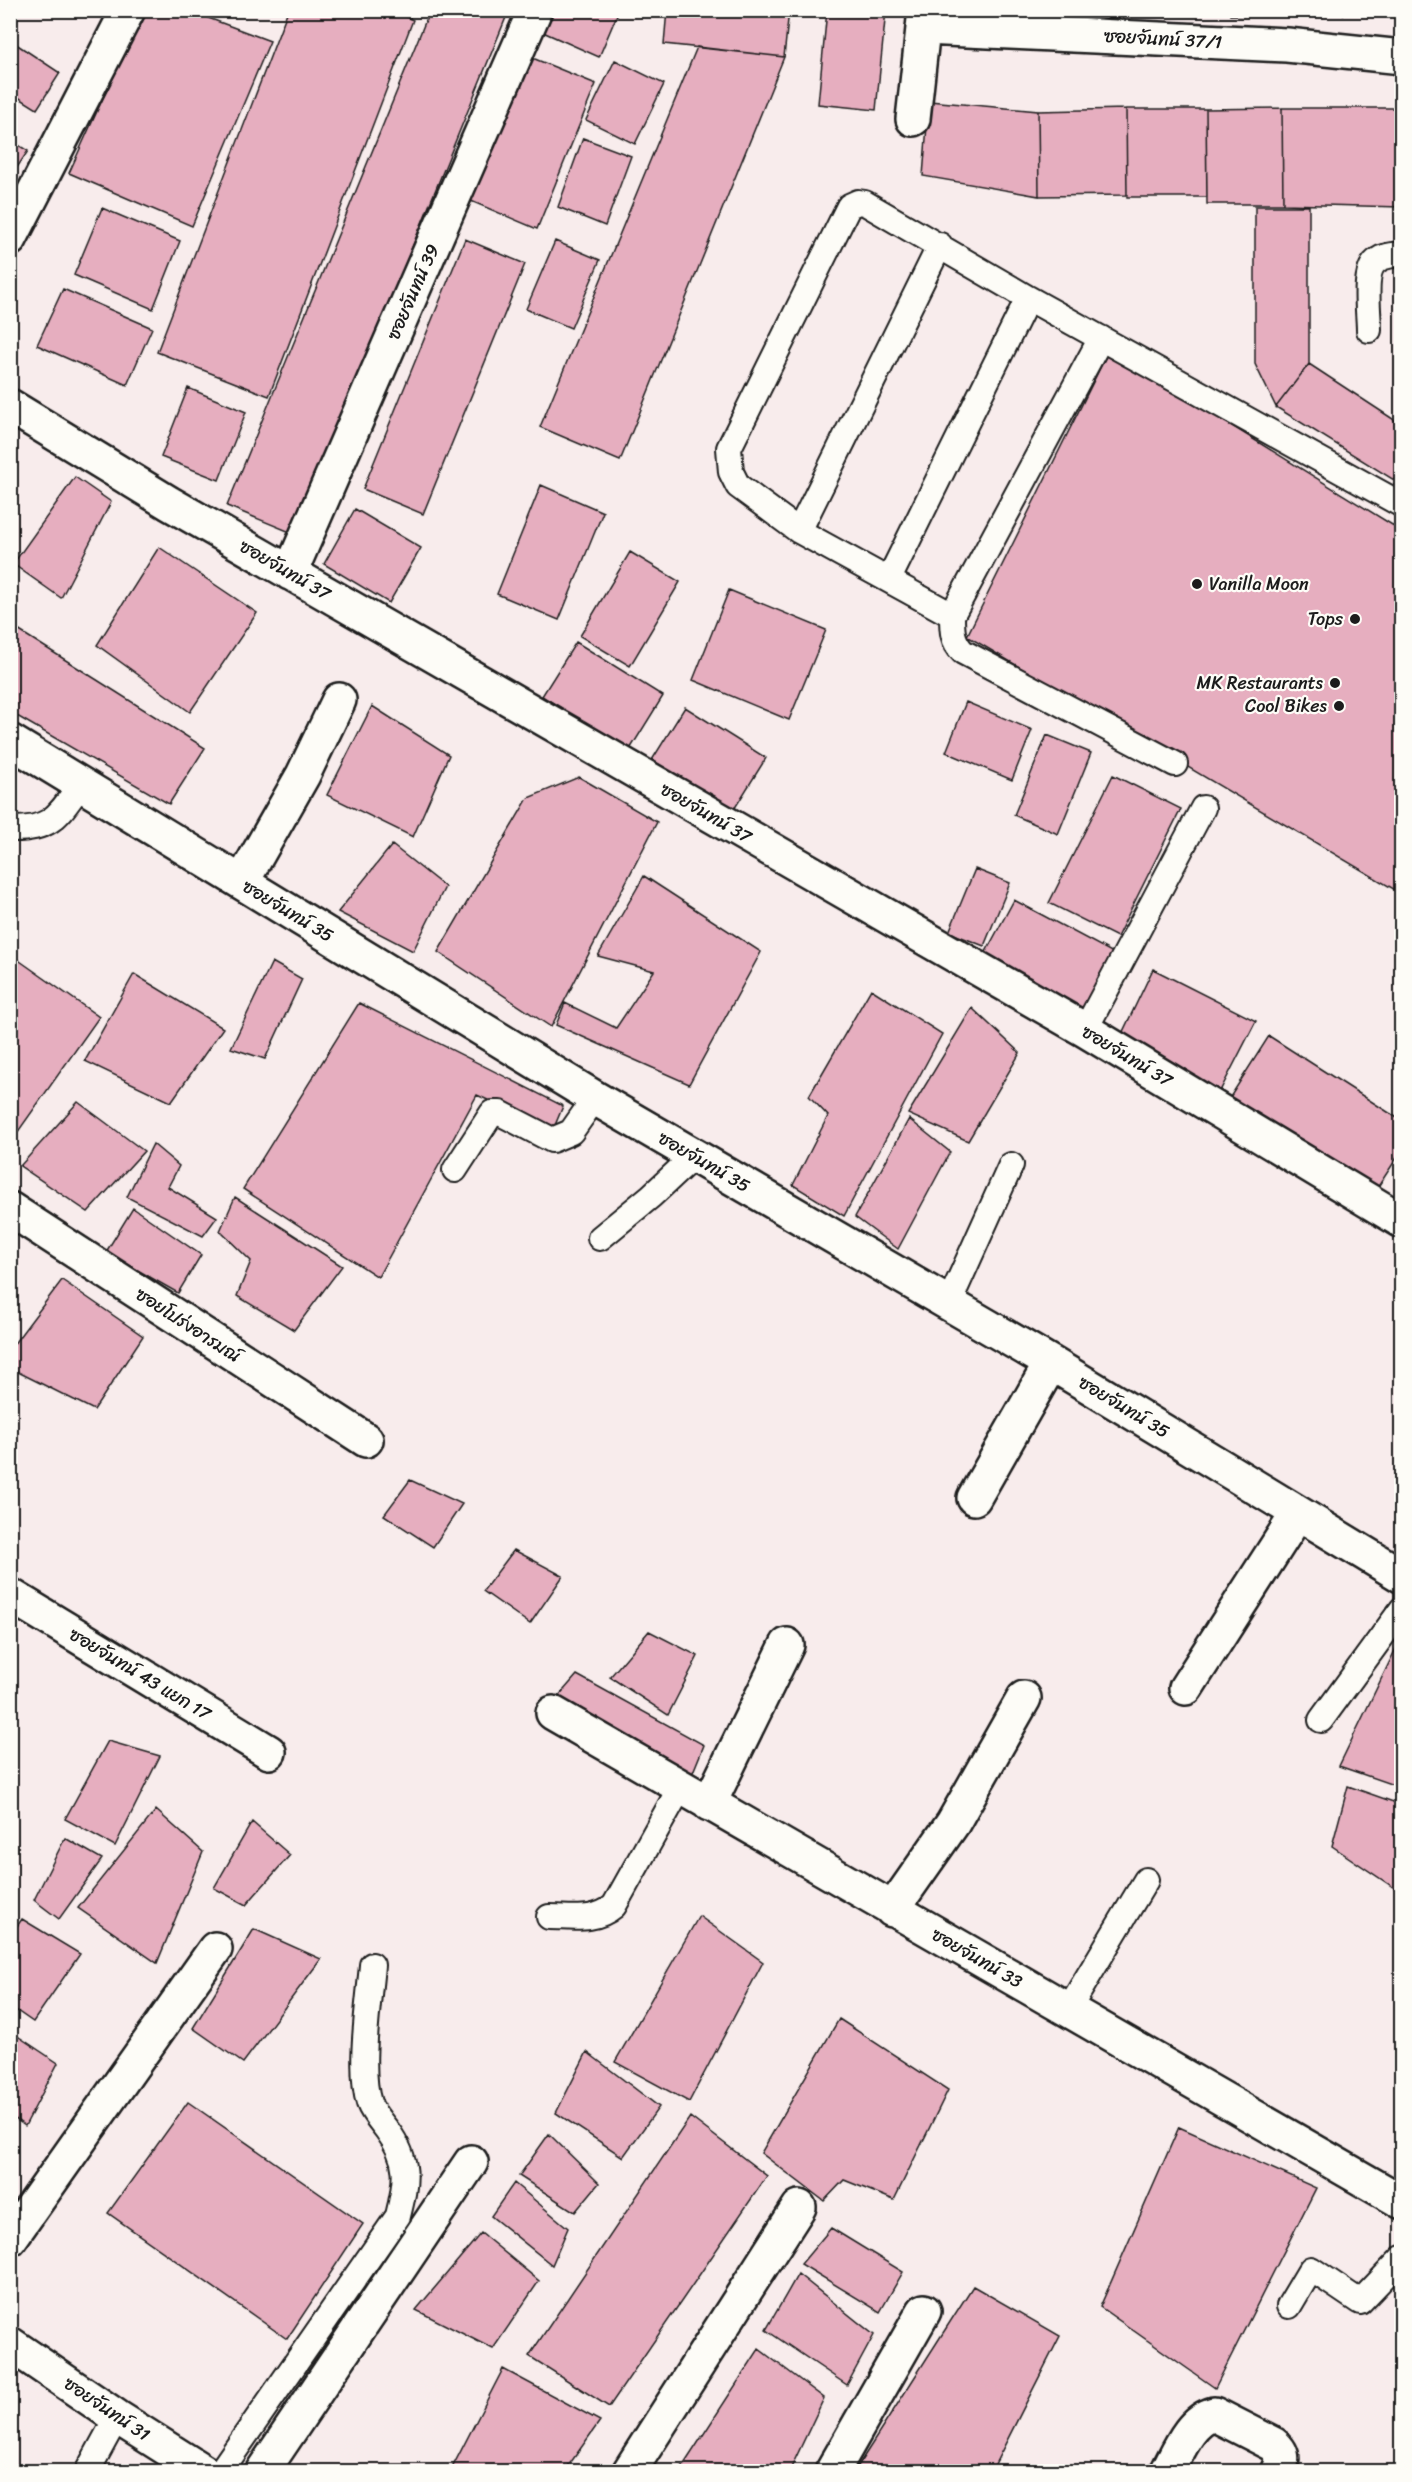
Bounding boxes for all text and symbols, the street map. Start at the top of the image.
street label: ซอยจันทน์ 37/1 [1103,20,1223,58]
street label: ซอยจันทน์ 39 [378,239,448,345]
street label: ซอยจันทน์ 37 [233,531,339,610]
place label: Vanilla Moon [1209,568,1309,600]
marker: Vanilla Moon [1190,577,1204,591]
place label: Tops [1308,603,1344,635]
marker: Tops [1348,612,1362,626]
place label: MK Restaurants [1197,667,1324,699]
marker: MK Restaurants [1328,676,1342,690]
place label: Cool Bikes [1245,690,1328,722]
marker: Cool Bikes [1332,699,1346,713]
street label: ซอยจันทน์ 37 [654,774,760,853]
street label: ซอยจันทน์ 35 [236,871,340,951]
street label: ซอยจันทน์ 37 [1075,1016,1180,1097]
street label: ซอยจันทน์ 35 [652,1123,756,1201]
street label: ซอยโปร่งอารมณ์ [129,1279,250,1373]
street label: ซอยจันทน์ 35 [1072,1367,1176,1447]
street label: ซอยจันทน์ 43 แยก 17 [63,1619,219,1730]
street label: ซอยจันทน์ 33 [925,1919,1029,1997]
street label: ซอยจันทน์ 31 [57,2368,157,2450]

